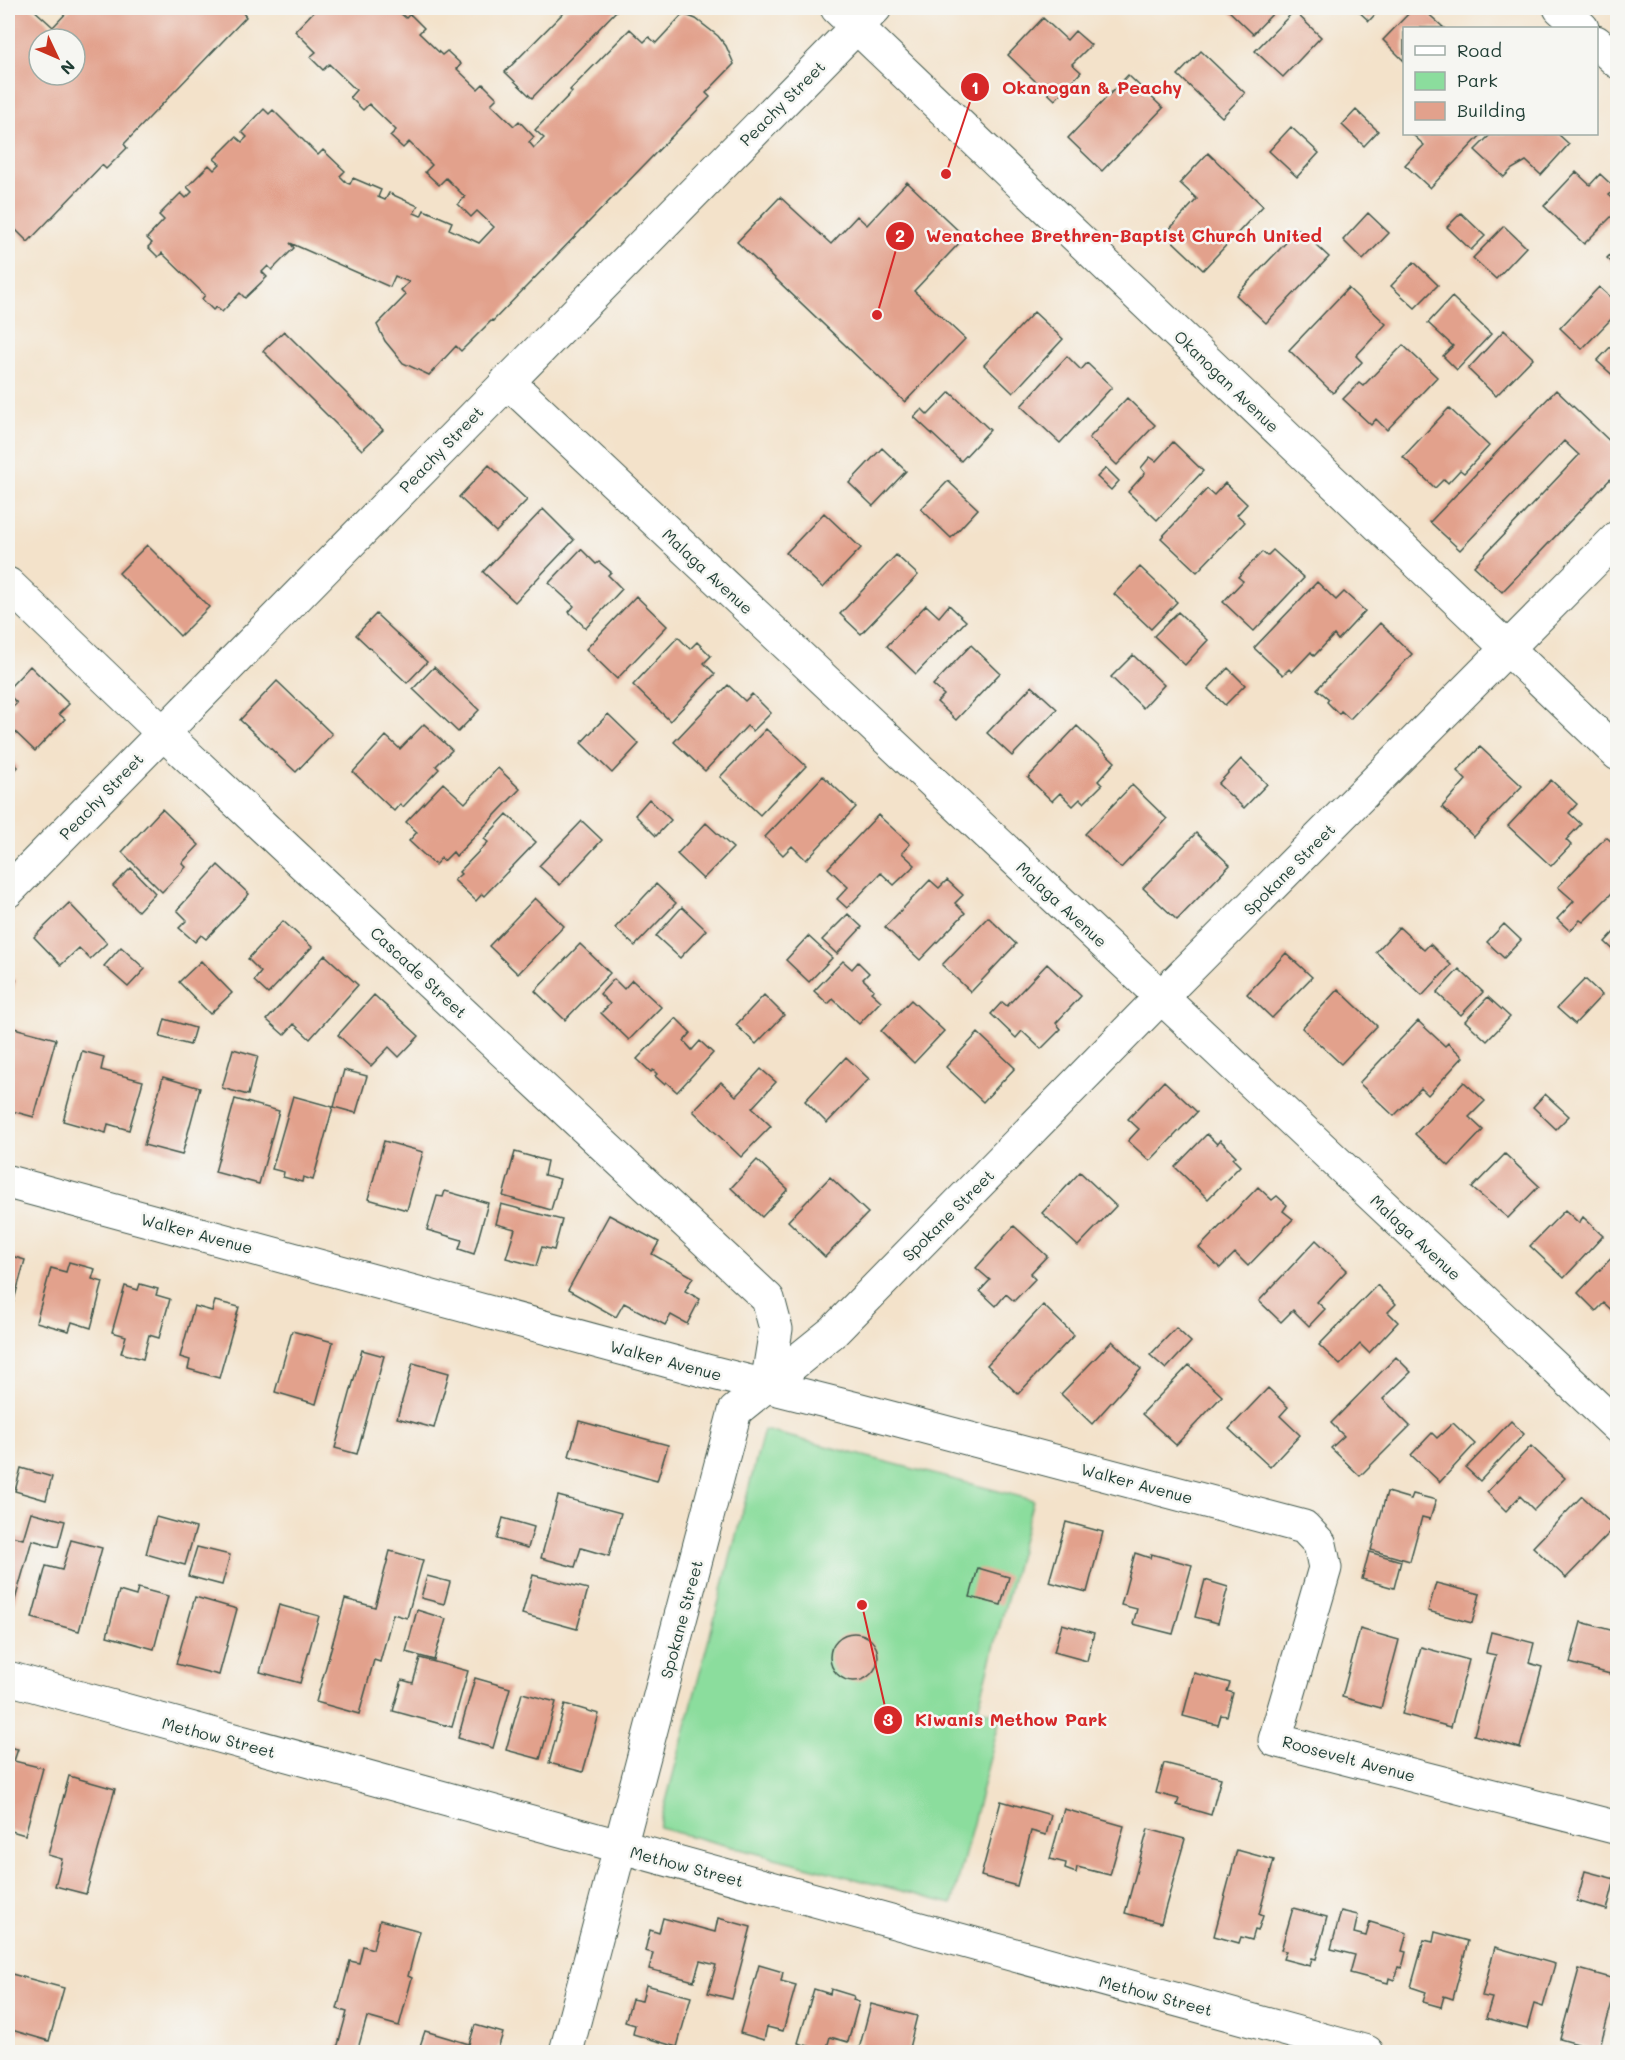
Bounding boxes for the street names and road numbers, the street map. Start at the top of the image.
street label: Peachy Street [735,56,829,150]
street label: Okanogan Avenue [1170,325,1284,437]
street label: Peachy Street [394,401,488,497]
street label: Malaga Avenue [658,524,758,618]
street label: Peachy Street [54,748,148,844]
street label: Spokane Street [1239,819,1339,919]
street label: Malaga Avenue [1012,857,1112,951]
street label: Cascade Street [366,922,472,1022]
street label: Spokane Street [898,1165,998,1265]
street label: Malaga Avenue [1366,1190,1466,1284]
street label: Walker Avenue [139,1208,255,1258]
street label: Walker Avenue [608,1335,724,1385]
street label: Walker Avenue [1079,1458,1195,1508]
street label: Spokane Street [655,1558,707,1680]
street label: Methow Street [160,1712,278,1762]
street label: Roosevelt Avenue [1280,1730,1418,1786]
street label: Methow Street [628,1841,746,1891]
street label: Methow Street [1097,1970,1215,2020]

